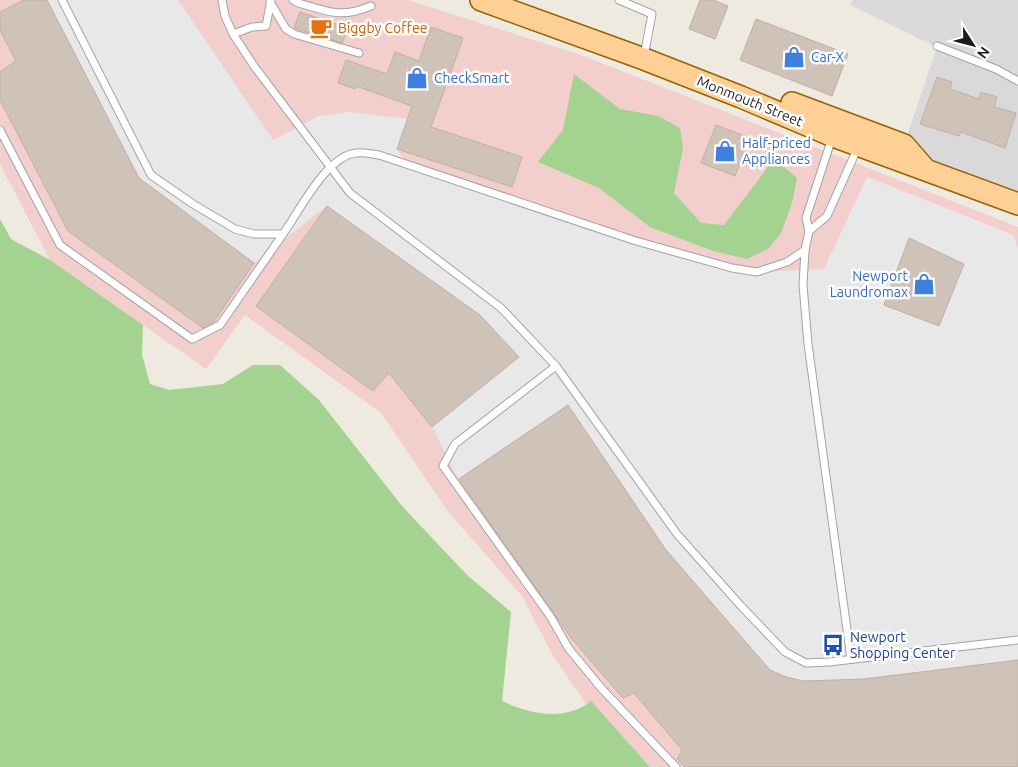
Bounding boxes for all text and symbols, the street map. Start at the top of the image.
cafe icon: Biggby Coffee [308,15,334,41]
place label: Biggby Coffee [338,20,427,36]
north arrow [948,20,998,70]
shop icon: Car-X [781,44,807,70]
text: N [974,44,993,62]
place label: Car-X [811,49,845,65]
shop icon: CheckSmart [404,65,430,91]
place label: CheckSmart [434,70,510,86]
street label: Monmouth Street [695,73,806,130]
place label: Half-priced Appliances [742,135,811,167]
shop icon: Half-priced Appliances [712,138,738,164]
place label: Newport Laundromax [830,268,908,300]
shop icon: Newport Laundromax [911,271,937,297]
place label: Newport Shopping Center [850,629,956,661]
bus stop icon: Newport Shopping Center [820,632,846,658]

